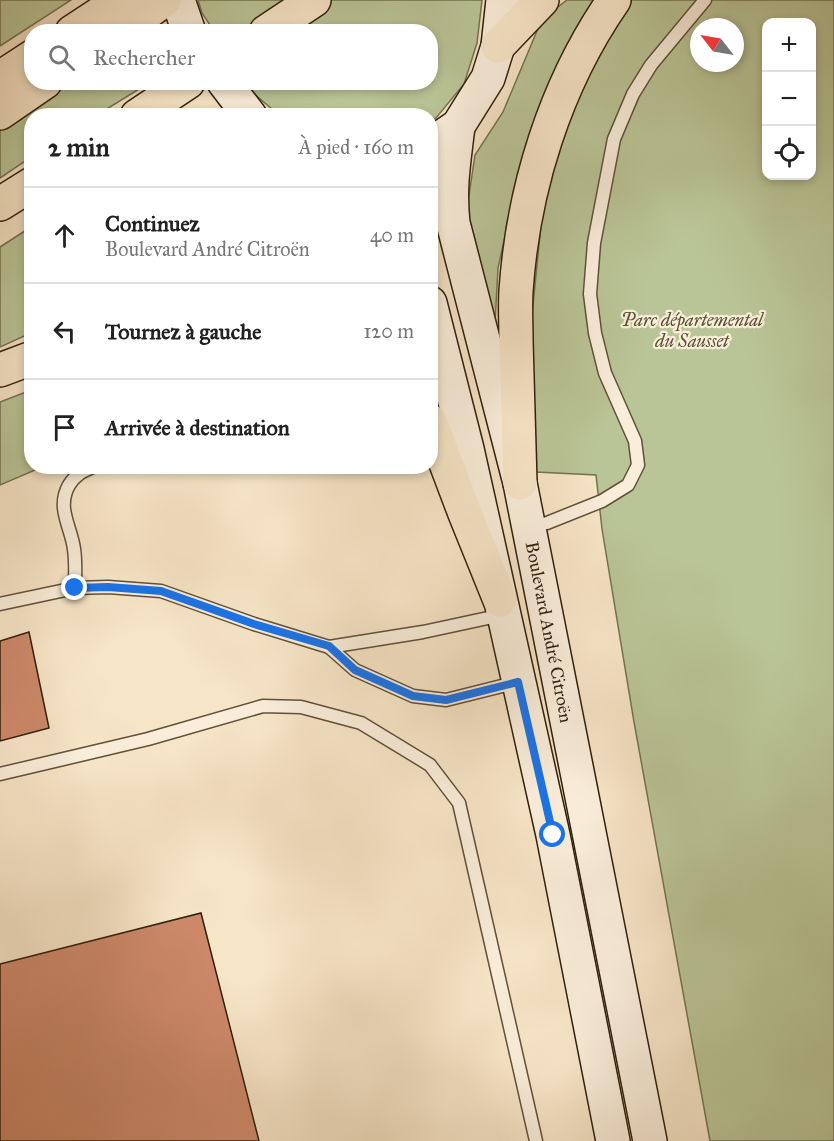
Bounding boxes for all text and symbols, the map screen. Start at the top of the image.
north arrow [690,18,744,72]
map controls [762,18,816,180]
button: + [762,18,816,72]
search box [24,24,438,90]
icon: search [45,41,78,74]
text: Rechercher [93,44,195,71]
button: − [762,72,816,126]
button: locate [762,126,816,180]
text: 2 min [48,131,109,163]
text: À pied · 160 m [299,135,414,159]
text: Continuez [105,210,200,237]
icon: ahead [48,219,81,252]
text: 40 m [370,223,414,247]
text: Boulevard André Citroën [105,237,310,261]
park label: Parc départemental du Sausset [621,309,765,352]
icon: left [48,315,81,348]
text: Tournez à gauche [105,318,261,345]
text: 120 m [363,319,414,343]
icon: arrive [48,411,81,444]
text: Arrivée à destination [105,414,290,441]
street label: Boulevard André Citroën [521,539,577,725]
route end [61,574,87,600]
route start [539,821,565,847]

